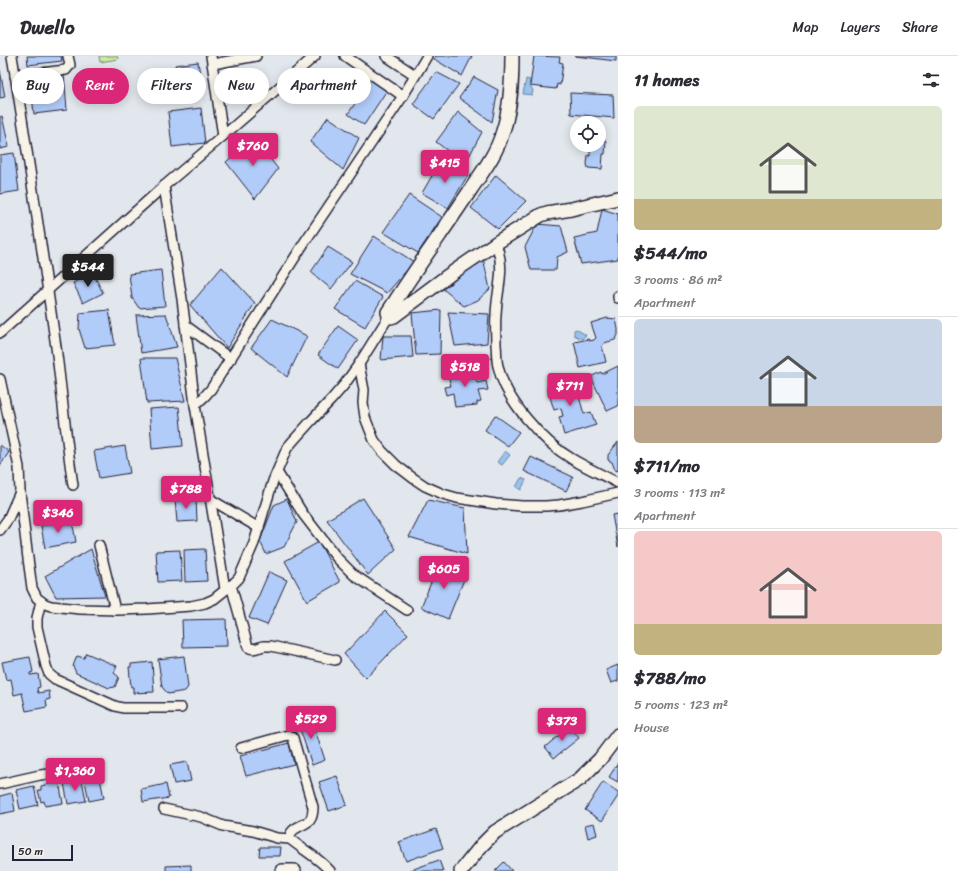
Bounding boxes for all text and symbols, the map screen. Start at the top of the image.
text: Dwello [20,11,75,44]
text: Map [793,15,818,40]
text: Layers [840,15,880,40]
text: Share [902,15,938,40]
text: 11 homes [634,65,699,95]
chip: Buy [12,68,64,104]
chip: Rent [72,68,129,104]
chip: Filters [137,68,206,104]
chip: New [214,68,269,104]
chip: Apartment [277,68,371,104]
icon: filters [920,69,942,91]
map controls [570,116,606,152]
button: locate [570,116,606,152]
icon: home [752,132,824,204]
pin: $760 [229,133,277,167]
text: $760 [237,134,269,157]
pin: $415 [421,150,469,184]
text: $415 [430,151,460,174]
text: $544/mo [634,238,707,268]
pin: $544 [64,254,112,288]
text: $544 [72,255,104,278]
text: 3 rooms · 86 m² [634,268,722,291]
text: Apartment [634,291,695,314]
icon: home [752,345,824,417]
pin: $518 [441,354,489,388]
text: $518 [450,355,480,378]
pin: $711 [546,373,594,407]
text: $711 [556,374,584,397]
text: $711/mo [634,451,700,481]
pin: $788 [162,476,210,510]
text: $788 [170,477,202,500]
text: 3 rooms · 113 m² [634,481,725,504]
pin: $346 [34,500,82,534]
text: $346 [42,501,74,524]
text: Apartment [634,504,695,527]
pin: $605 [420,556,468,590]
text: $605 [428,557,460,580]
icon: home [752,557,824,629]
text: $788/mo [634,663,706,693]
text: 5 rooms · 123 m² [634,693,728,716]
pin: $529 [287,706,335,740]
text: $529 [295,707,327,730]
pin: $373 [538,708,586,742]
text: $373 [547,709,577,732]
text: House [634,716,669,739]
pin: $1,360 [42,758,108,792]
text: $1,360 [55,759,95,782]
text: 50 m [18,842,43,861]
scale bar [12,843,73,862]

